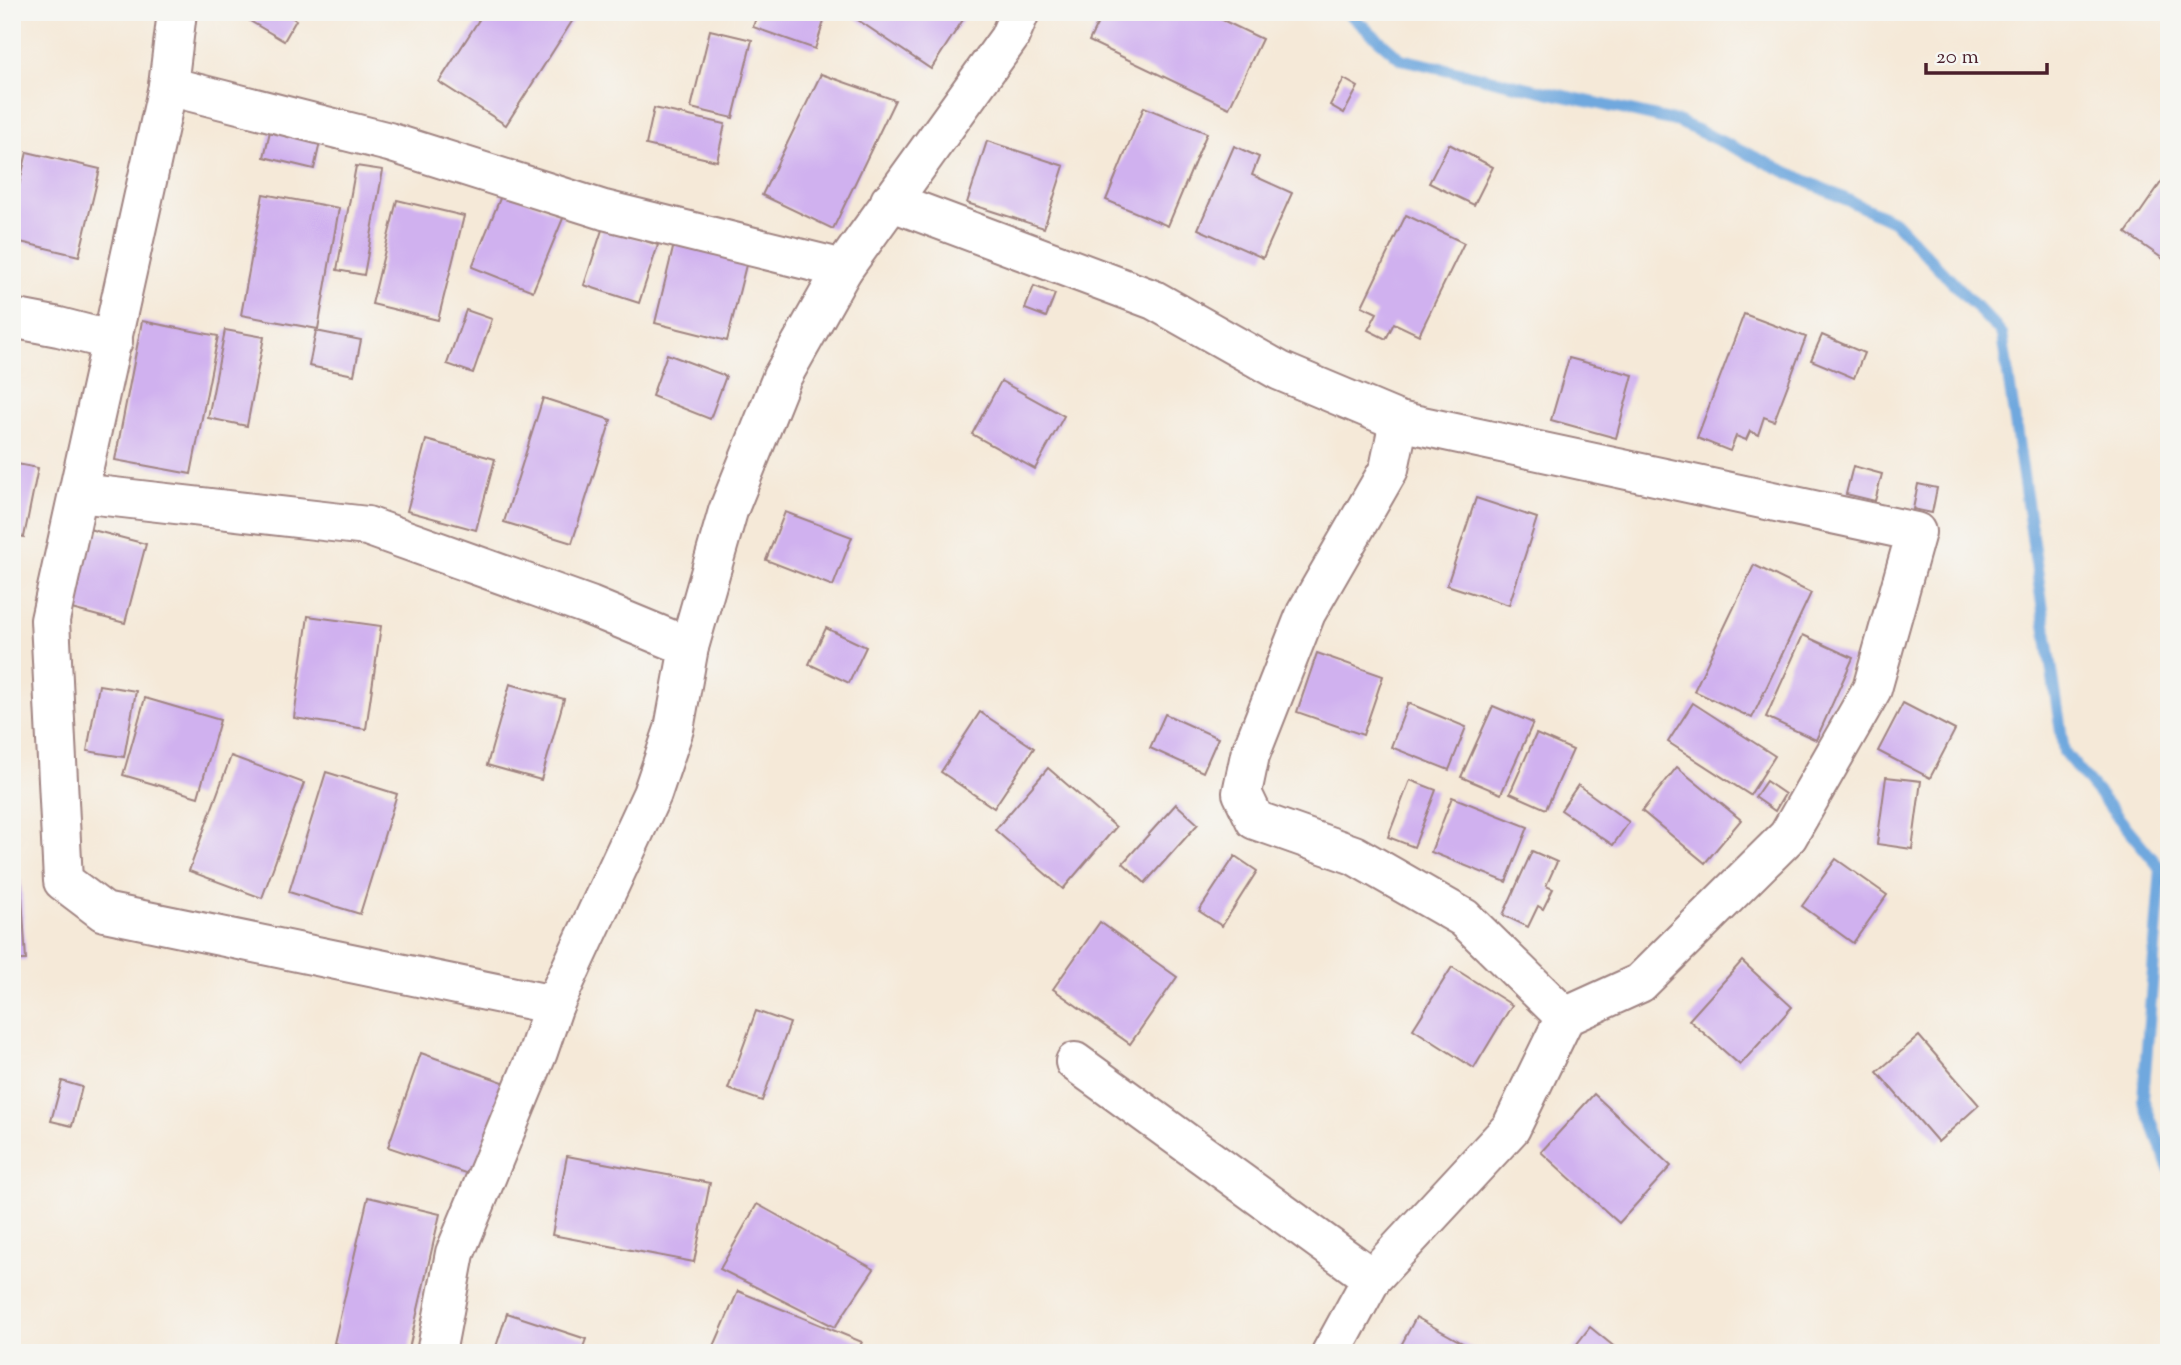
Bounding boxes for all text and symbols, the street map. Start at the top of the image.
scale bar [1926,32,2046,76]
text: 20 m [1936,43,1979,73]

